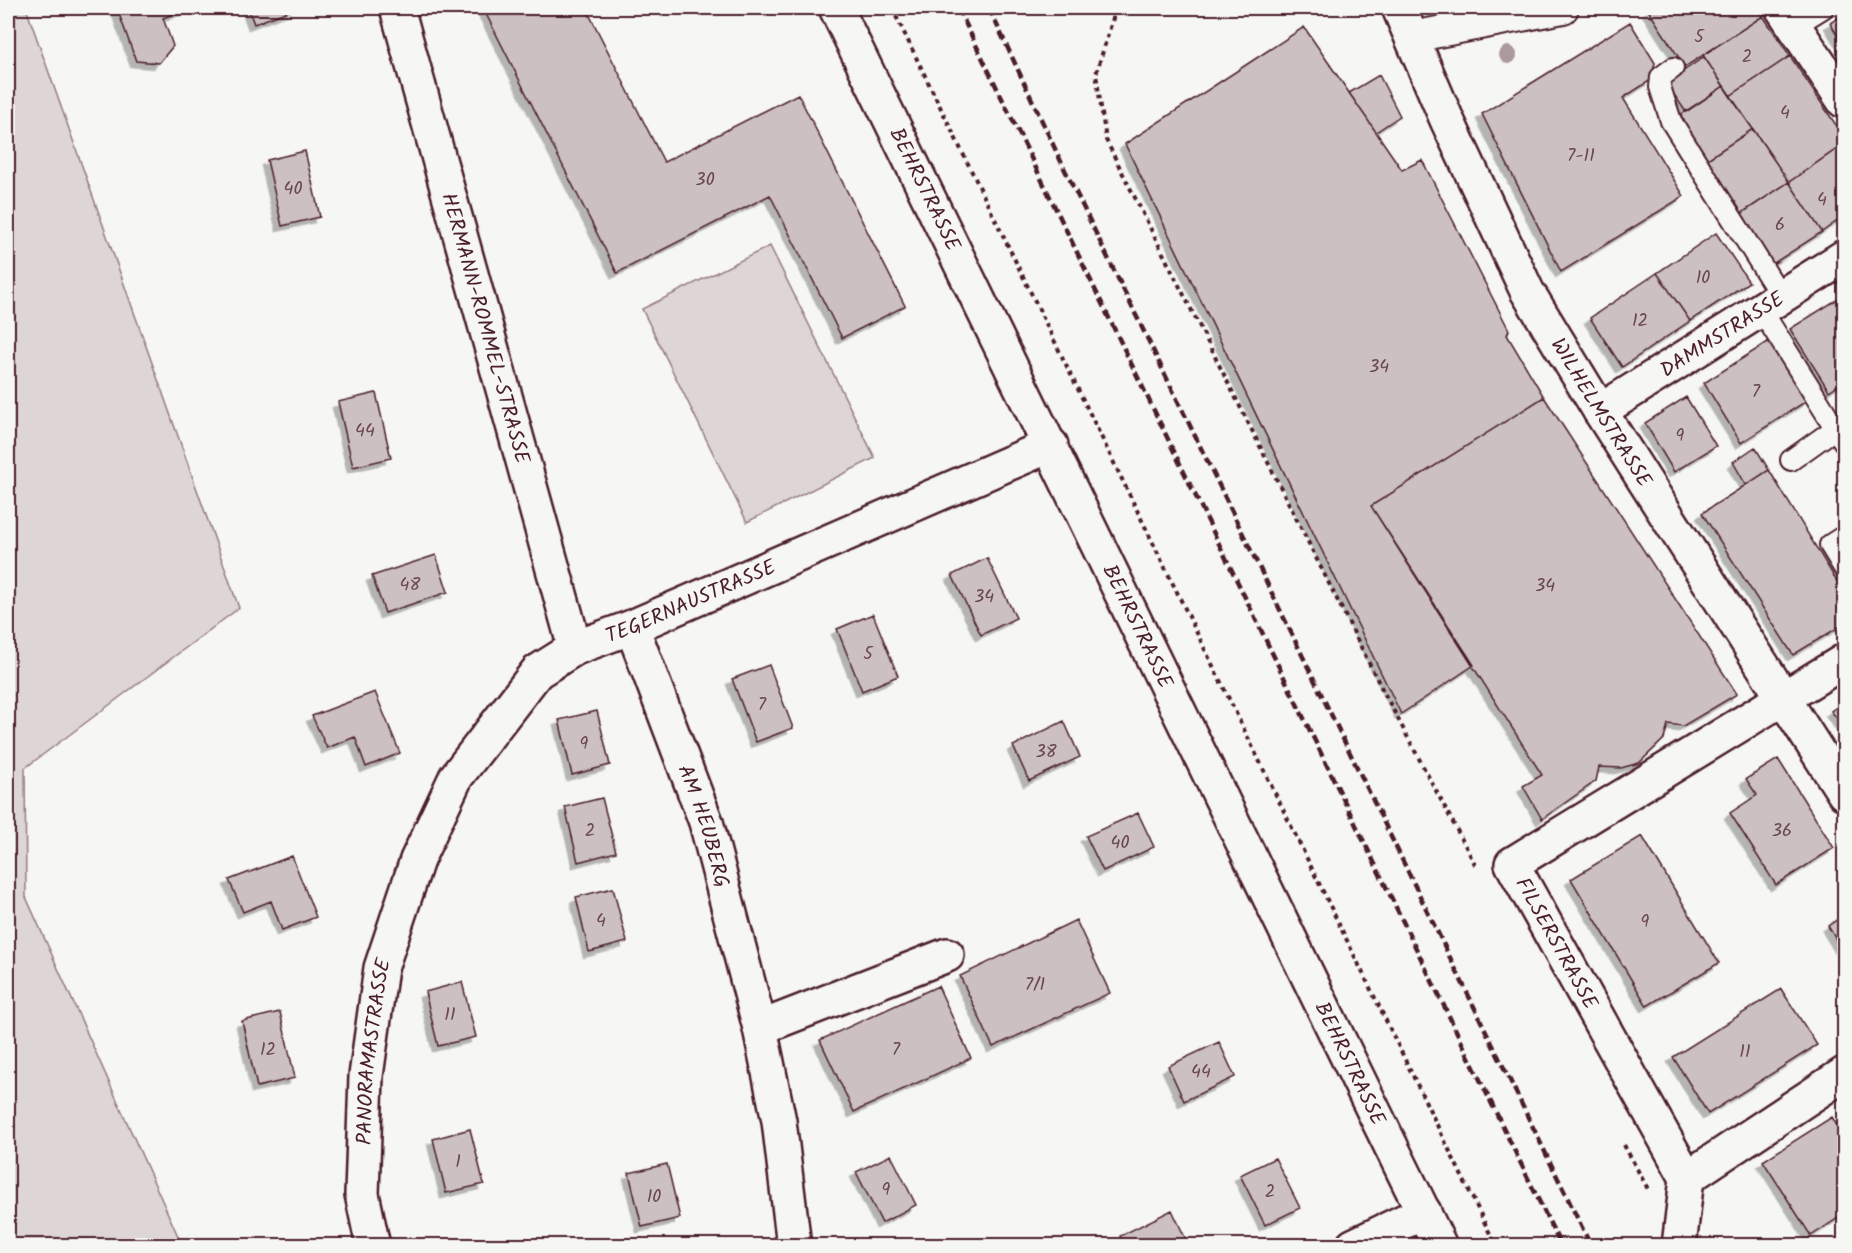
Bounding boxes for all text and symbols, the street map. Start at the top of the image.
house number: 5 [1694,23,1705,52]
house number: 2 [1742,43,1752,72]
house number: 4 [1780,99,1790,128]
street label: BEHRSTRASSE [880,122,969,258]
house number: 7-11 [1567,142,1595,171]
house number: 30 [695,166,715,195]
house number: 40 [284,175,302,204]
house number: 4 [1817,186,1827,215]
street label: HERMANN-ROMMEL-STRASSE [431,189,538,468]
house number: 6 [1775,211,1785,240]
house number: 10 [1696,264,1710,293]
street label: DAMMSTRASSE [1654,283,1792,387]
house number: 12 [1632,307,1648,336]
street label: WILHELMSTRASSE [1541,332,1660,495]
house number: 34 [1369,353,1389,382]
house number: 7 [1752,378,1761,407]
house number: 44 [355,417,375,446]
house number: 9 [1676,422,1685,451]
street label: TEGERNAUSTRASSE [601,551,782,653]
street label: BEHRSTRASSE [1093,559,1181,695]
house number: 48 [400,571,421,600]
house number: 34 [1535,572,1555,601]
house number: 34 [974,583,994,612]
house number: 5 [863,640,874,669]
house number: 7 [758,691,767,720]
house number: 9 [580,730,589,759]
house number: 38 [1035,738,1057,767]
street label: AM HEUBERG [668,760,738,892]
house number: 2 [585,817,595,846]
house number: 36 [1772,817,1792,846]
house number: 40 [1111,829,1129,858]
street label: FILSERSTRASSE [1506,872,1606,1016]
house number: 4 [596,907,606,936]
house number: 9 [1641,908,1650,937]
street label: PANORAMASTRASSE [349,953,401,1146]
house number: 7/1 [1025,971,1045,1000]
street label: BEHRSTRASSE [1305,996,1394,1132]
house number: 11 [444,1001,456,1030]
house number: 12 [260,1036,276,1065]
house number: 7 [892,1036,901,1065]
house number: 11 [1739,1038,1751,1067]
house number: 44 [1191,1058,1211,1087]
house number: 1 [455,1148,461,1177]
house number: 9 [882,1176,891,1205]
house number: 2 [1265,1178,1275,1207]
house number: 10 [647,1183,661,1212]

